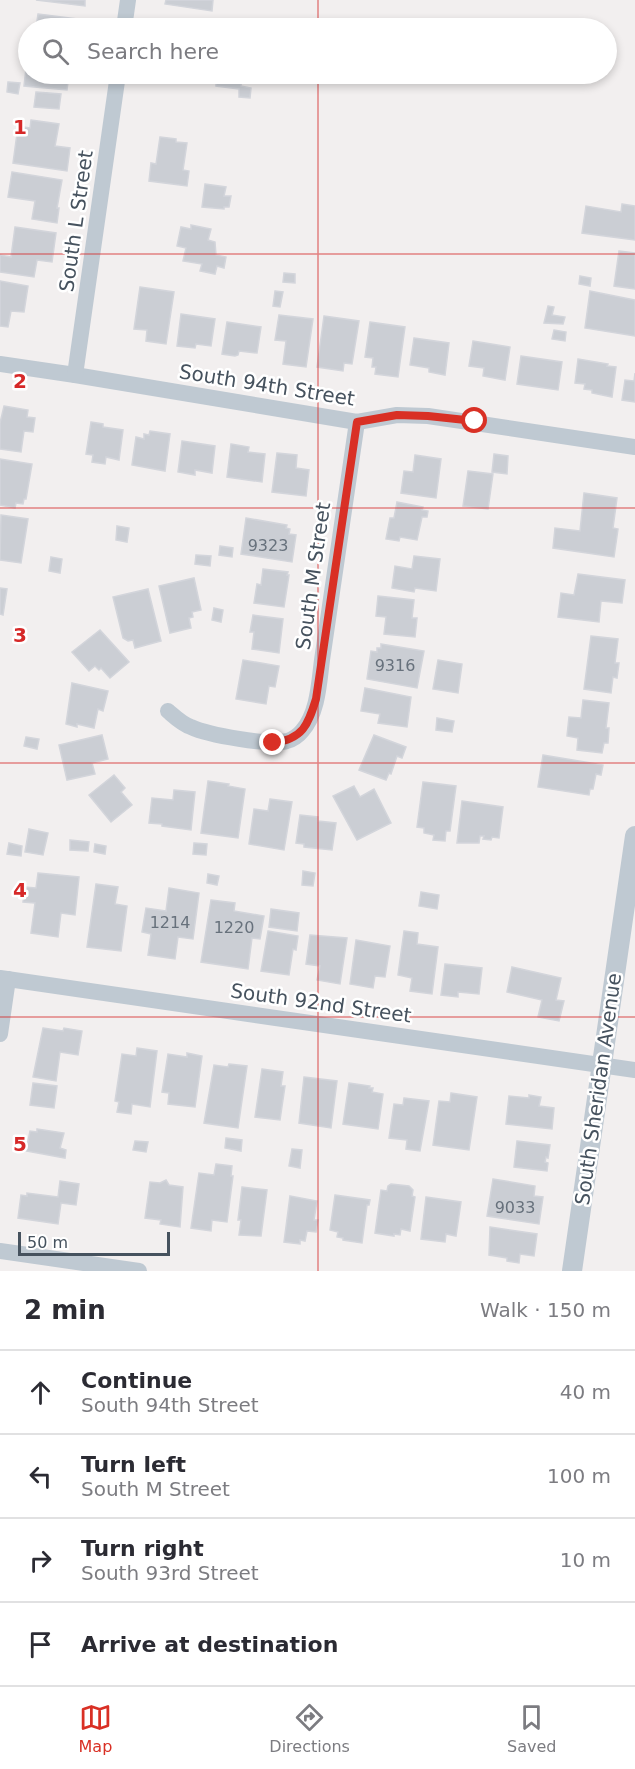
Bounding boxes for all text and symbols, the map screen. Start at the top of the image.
search box [18,18,617,84]
icon: search [39,35,72,68]
text: Search here [87,39,219,64]
text: 1 [13,115,27,139]
street label: South L Street [54,148,98,293]
street label: South 94th Street [177,359,357,411]
text: 2 [13,369,27,393]
route start [461,407,487,433]
street label: South M Street [291,500,335,651]
house number: 9323 [248,536,288,555]
text: 3 [13,623,27,647]
house number: 9316 [375,656,415,675]
route end [259,729,285,755]
text: 4 [13,878,27,902]
house number: 1214 [150,913,190,932]
house number: 1220 [214,918,254,937]
street label: South Sheridan Avenue [570,971,626,1207]
street label: South 92nd Street [229,978,413,1028]
text: 5 [13,1132,27,1156]
house number: 9033 [495,1198,535,1217]
scale bar [18,1229,170,1256]
text: 50 m [27,1233,68,1252]
text: 2 min [24,1295,106,1325]
text: Walk · 150 m [480,1298,611,1322]
text: Continue [81,1368,192,1393]
icon: ahead [24,1376,57,1409]
text: 40 m [560,1380,611,1404]
text: South 94th Street [81,1393,259,1417]
text: Turn left [81,1452,186,1477]
icon: left [24,1460,57,1493]
text: 100 m [547,1464,611,1488]
text: South M Street [81,1477,230,1501]
text: Turn right [81,1536,204,1561]
icon: right [24,1544,57,1577]
text: 10 m [560,1548,611,1572]
text: South 93rd Street [81,1561,259,1585]
icon: arrive [24,1628,57,1661]
text: Arrive at destination [81,1632,338,1657]
tab: Map [79,1701,112,1756]
tab: Directions [269,1701,350,1756]
tab: Saved [507,1701,556,1756]

